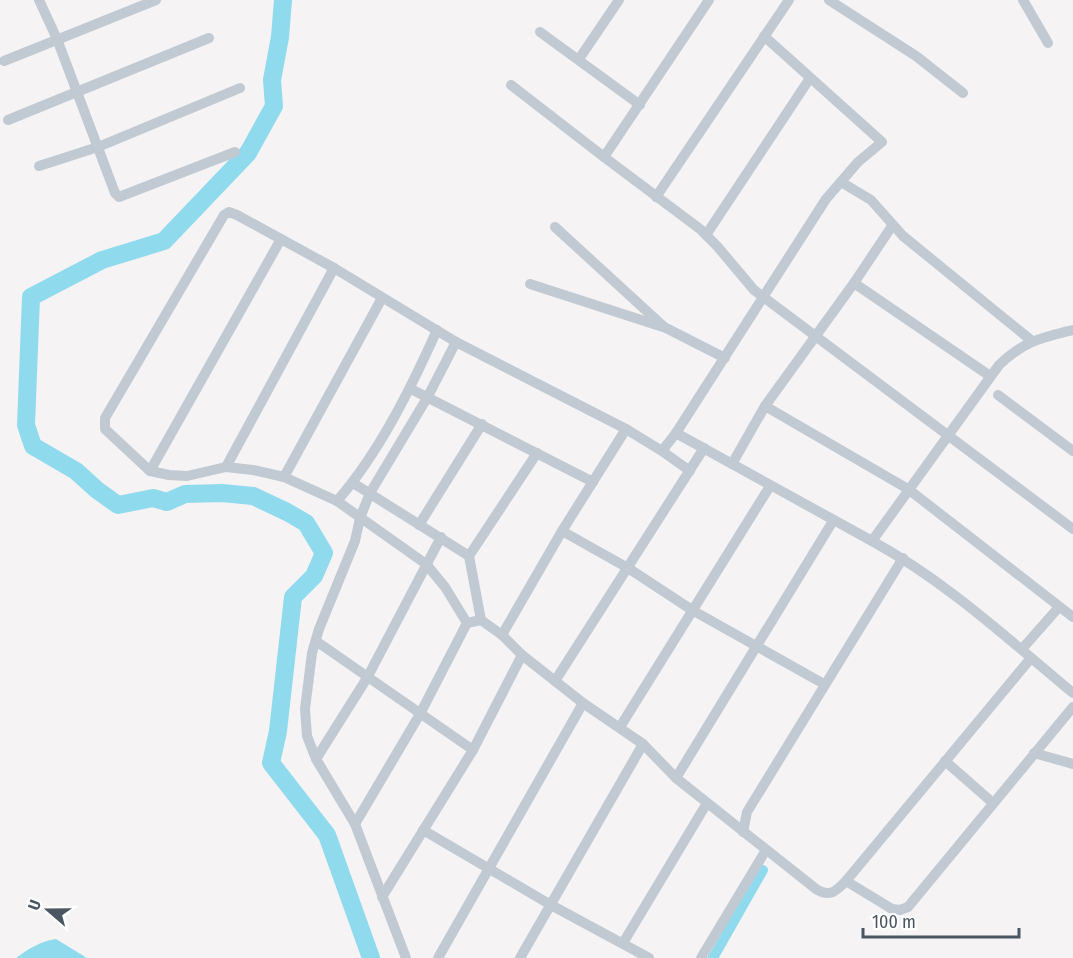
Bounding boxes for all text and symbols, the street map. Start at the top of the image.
north arrow [18,880,78,940]
text: U [24,897,45,913]
scale bar [863,901,1019,939]
text: 100 m [872,911,916,933]

